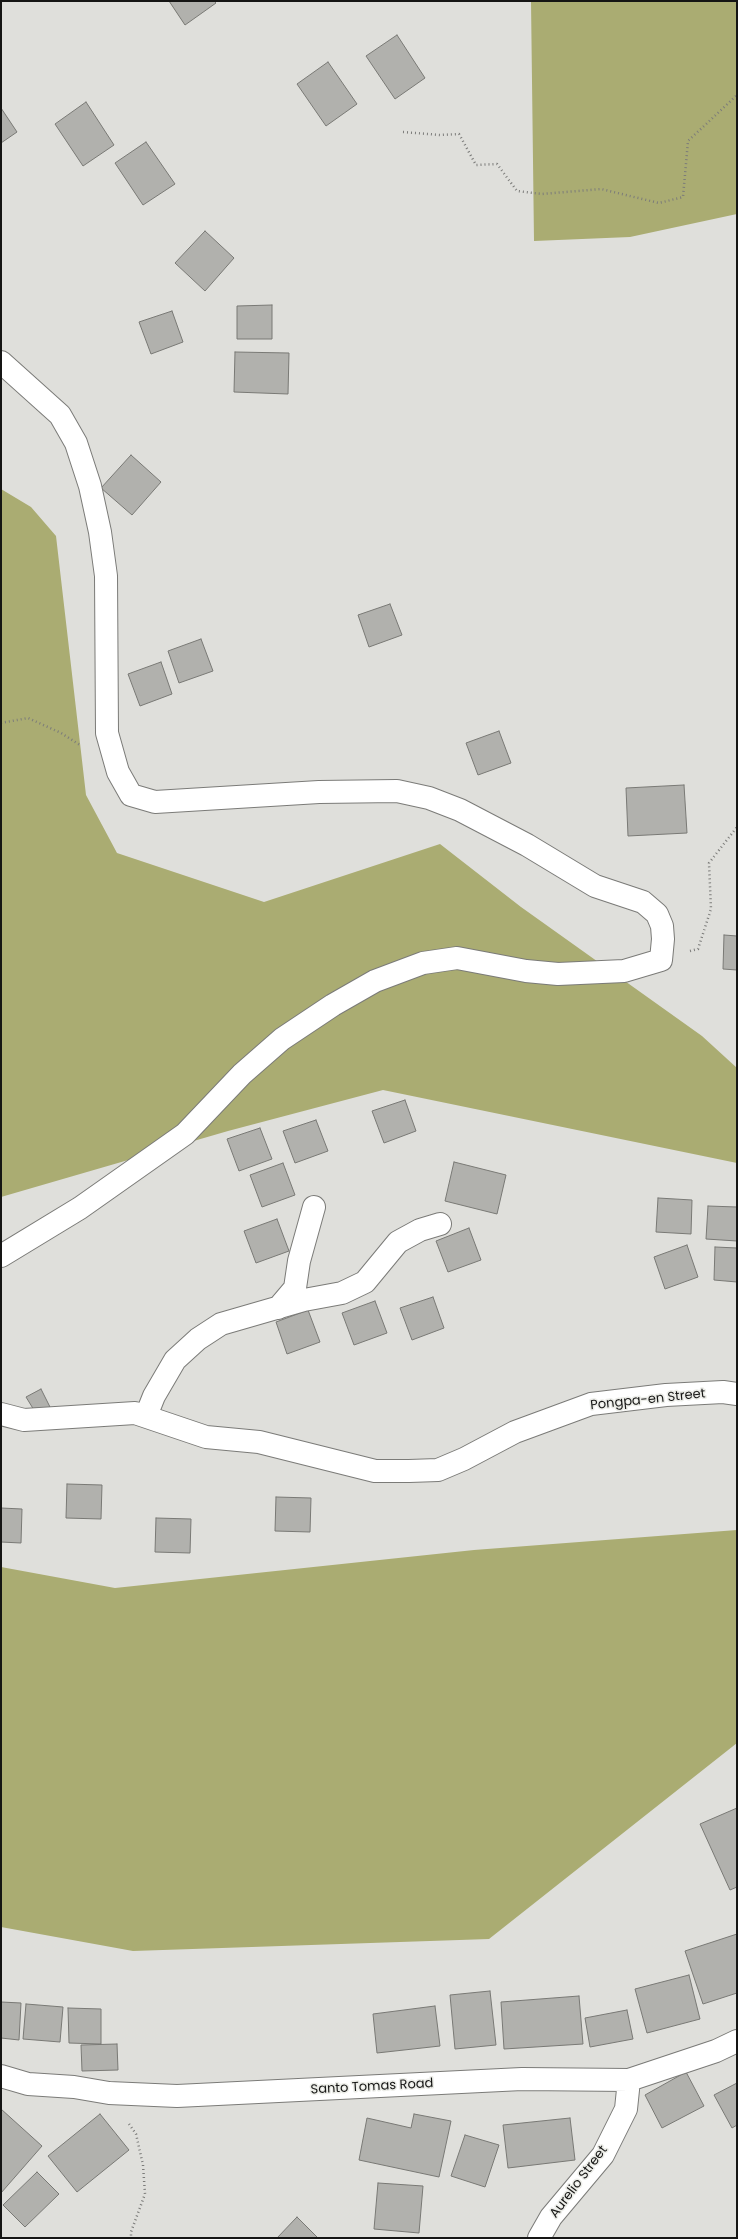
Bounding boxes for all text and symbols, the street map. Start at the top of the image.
street label: Pongpa-en Street [590,1386,706,1414]
street label: Santo Tomas Road [310,2076,434,2098]
street label: Aurelio Street [547,2143,611,2221]

